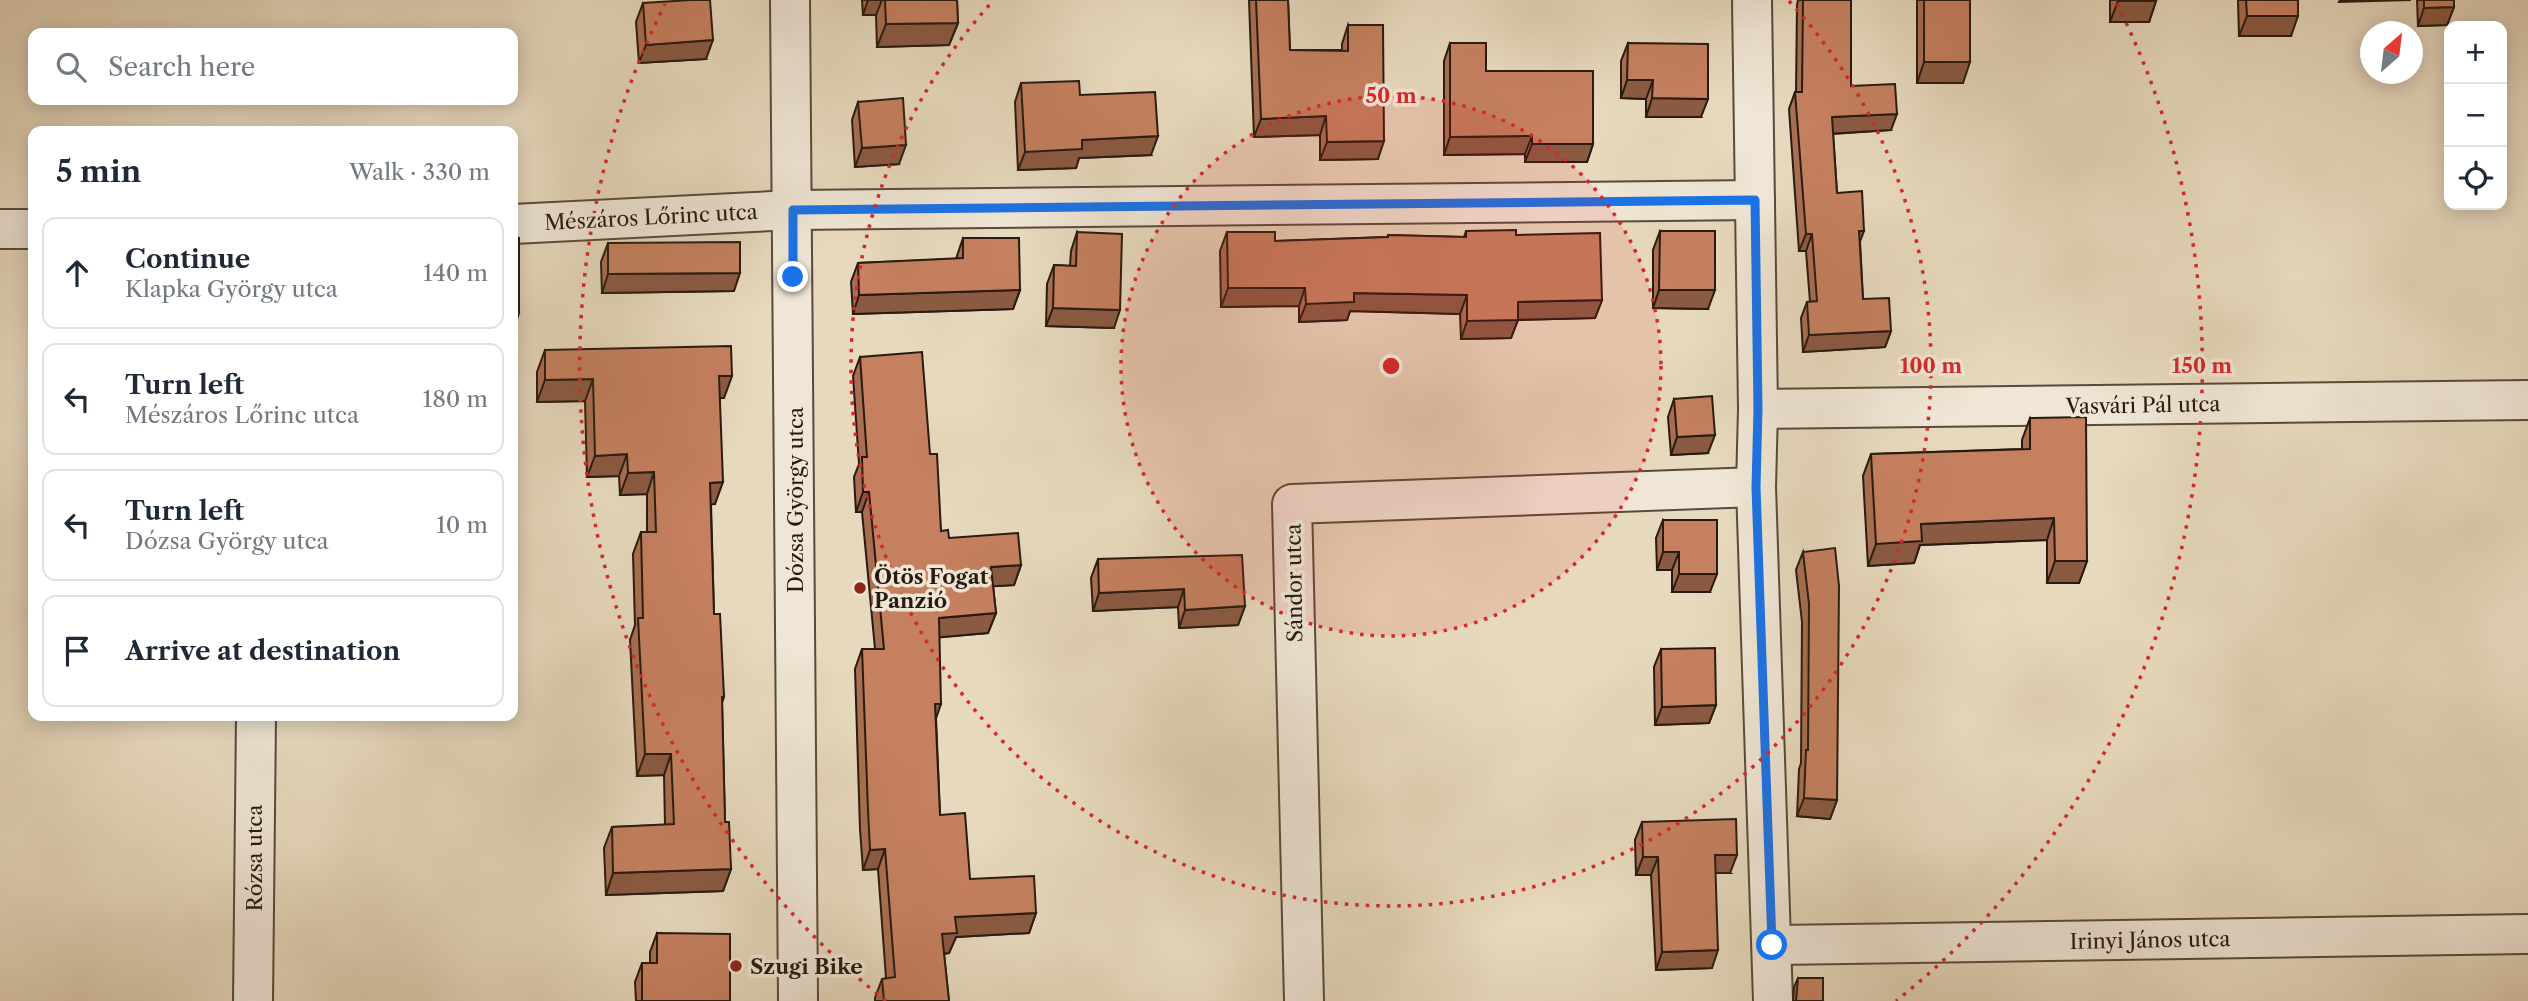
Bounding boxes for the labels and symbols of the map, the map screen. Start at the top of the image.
north arrow [2360,21,2423,84]
text: 50 m [1365,83,1417,108]
street label: Mészáros Lőrinc utca [544,199,759,235]
route end [777,261,808,292]
text: 100 m [1900,353,1962,378]
text: 150 m [2172,353,2232,378]
centre of rings [1379,354,1403,378]
street label: Vasvári Pál utca [2064,391,2222,419]
street label: Dózsa György utca [783,406,808,593]
street label: Sándor utca [1280,522,1308,643]
place label: Ötös Fogat Panzió [874,564,989,613]
marker: Ötös Fogat Panzió [852,580,868,596]
street label: Rózsa utca [242,804,267,911]
street label: Irinyi János utca [2069,926,2232,954]
route start [1756,929,1787,960]
place label: Szugi Bike [750,954,863,979]
marker: Szugi Bike [728,958,744,974]

